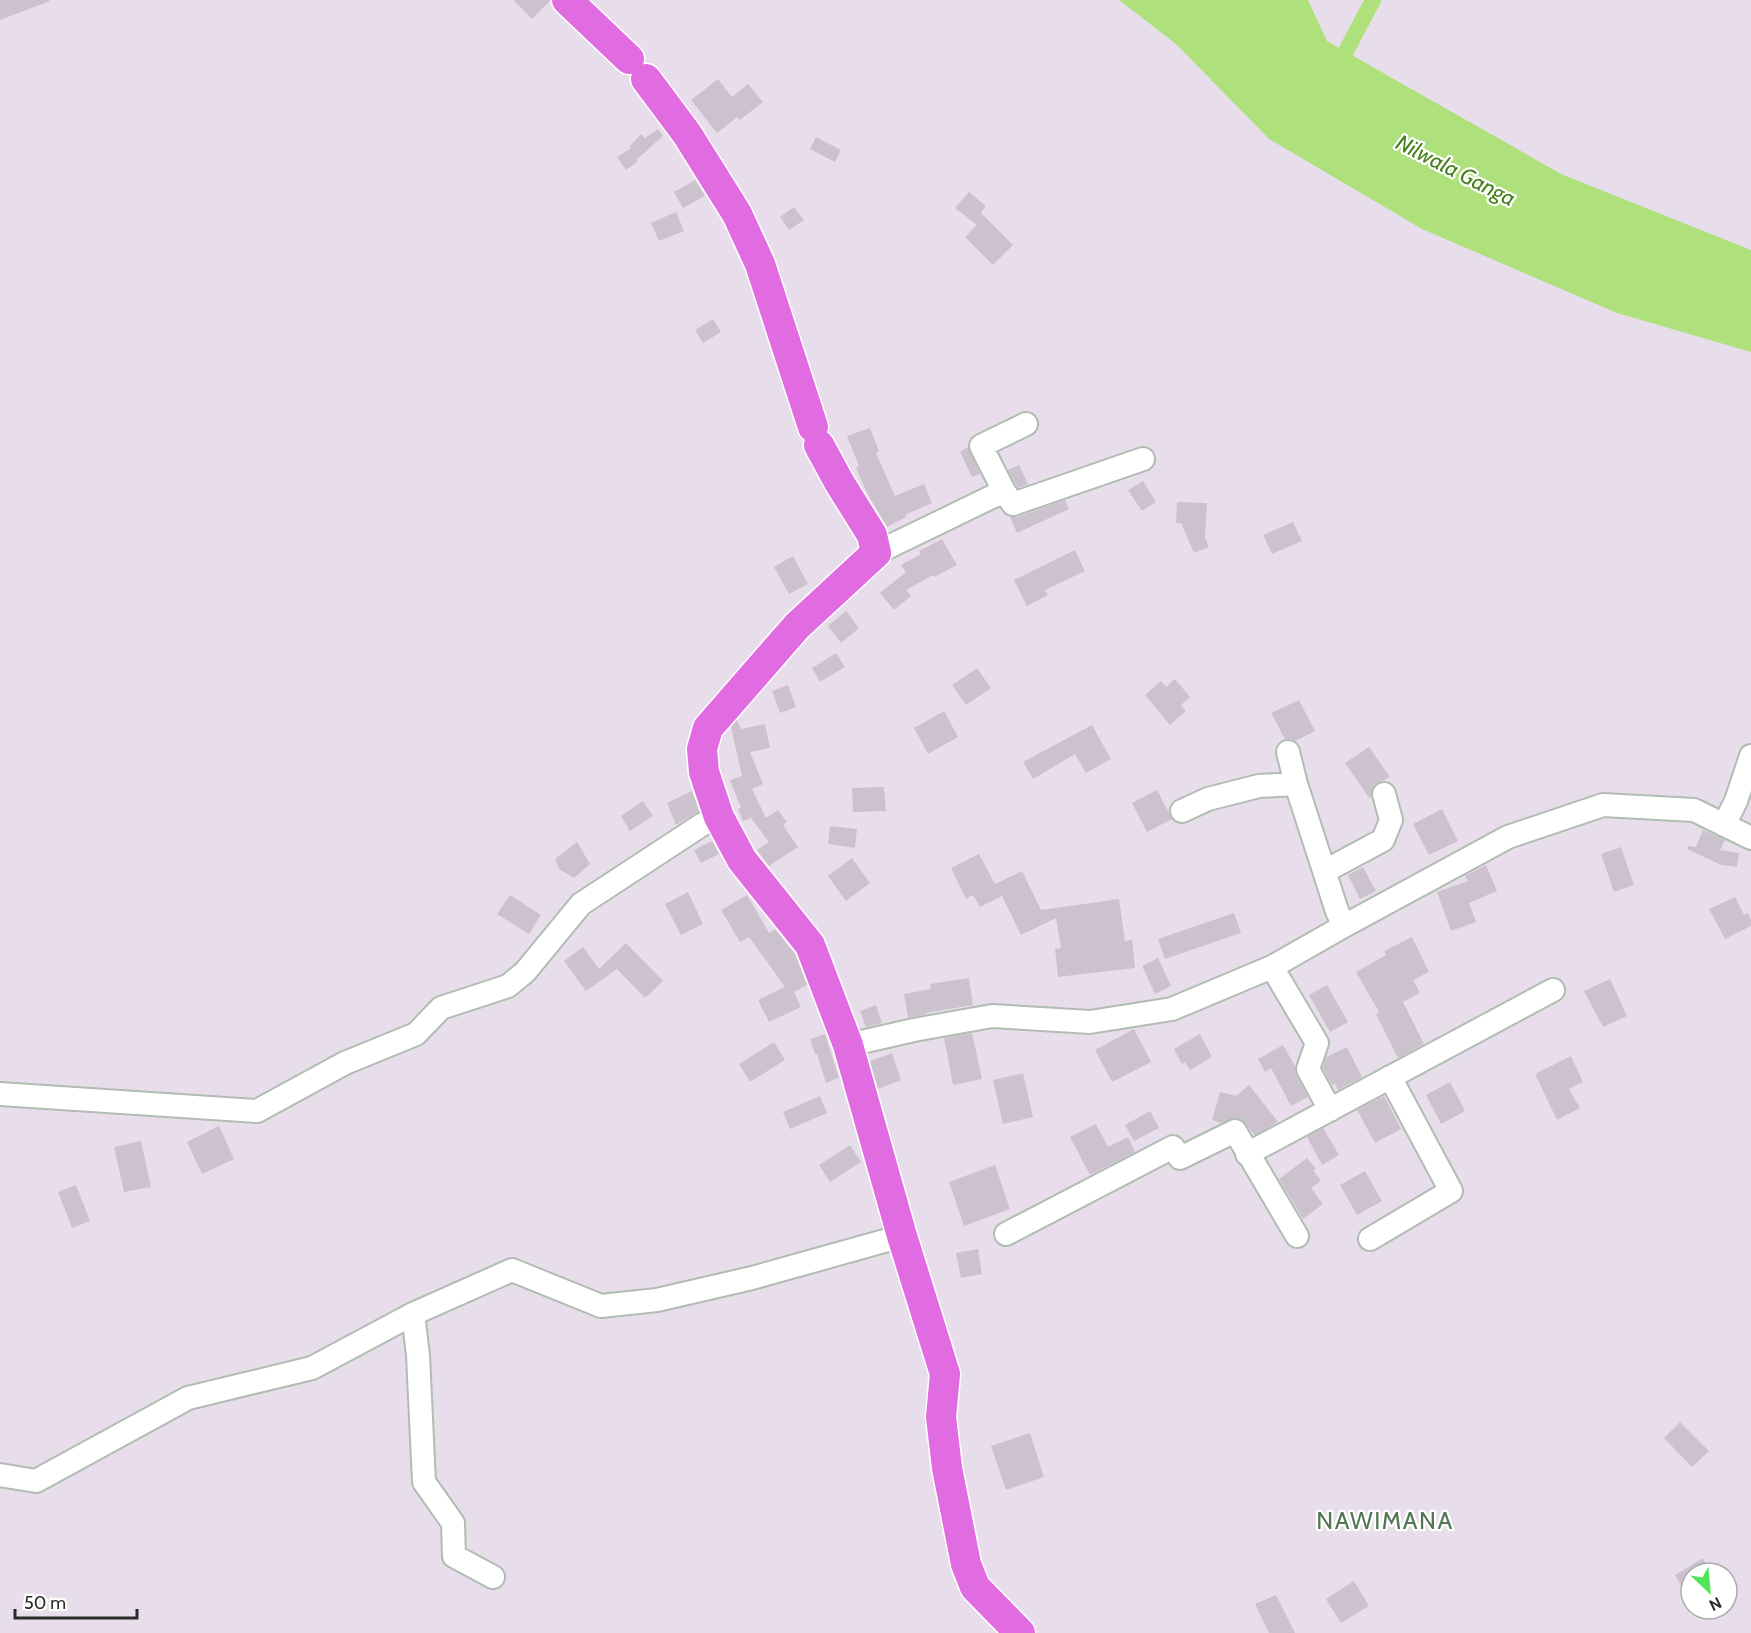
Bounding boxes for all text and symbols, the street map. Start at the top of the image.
water label: Nilwala Ganga [1392,129,1520,212]
district label: NAWIMANA [1316,1506,1454,1535]
north arrow [1679,1561,1739,1621]
scale bar [15,1582,136,1620]
text: 50 m [24,1592,66,1614]
text: N [1706,1593,1725,1615]

